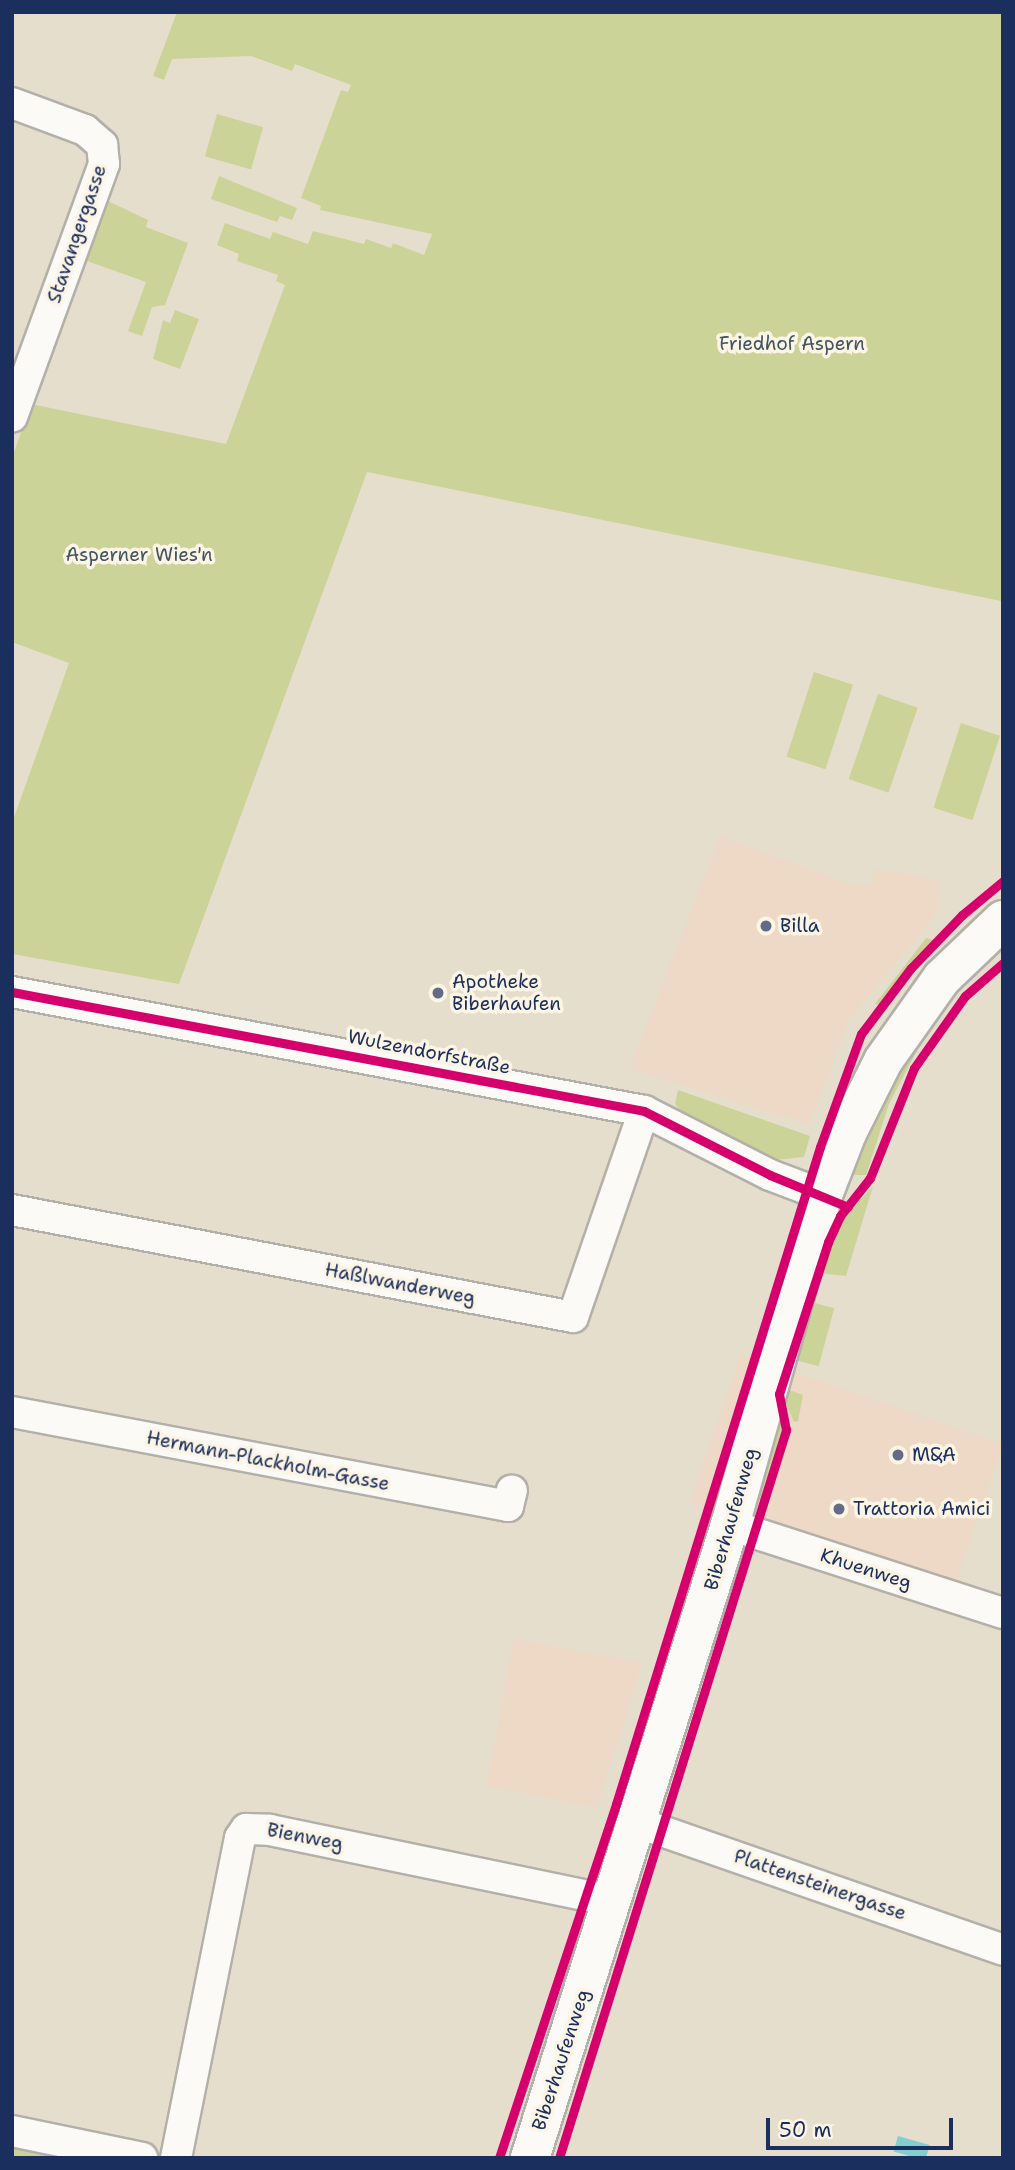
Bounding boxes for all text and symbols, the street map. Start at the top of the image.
street label: Stavangergasse [43,162,111,306]
park label: Friedhof Aspern [719,333,865,355]
park label: Asperner Wies'n [65,544,213,566]
place label: Billa [780,915,820,937]
marker: Billa [758,918,774,934]
place label: Apotheke Biberhaufen [452,971,561,1015]
marker: Apotheke Biberhaufen [430,985,446,1001]
street label: Wulzendorfstraße [346,1025,512,1079]
street label: Haßlwanderweg [323,1258,477,1310]
street label: Hermann-Plackholm-Gasse [145,1426,391,1496]
place label: M&A [912,1444,956,1466]
street label: Biberhaufenweg [700,1445,762,1593]
marker: M&A [890,1447,906,1463]
place label: Trattoria Amici [853,1498,990,1520]
marker: Trattoria Amici [831,1501,847,1517]
street label: Khuenweg [817,1544,915,1594]
street label: Bienweg [265,1818,345,1856]
street label: Plattensteinergasse [731,1845,909,1925]
street label: Biberhaufenweg [527,1987,595,2133]
scale bar [770,2104,957,2148]
text: 50 m [779,2116,832,2144]

